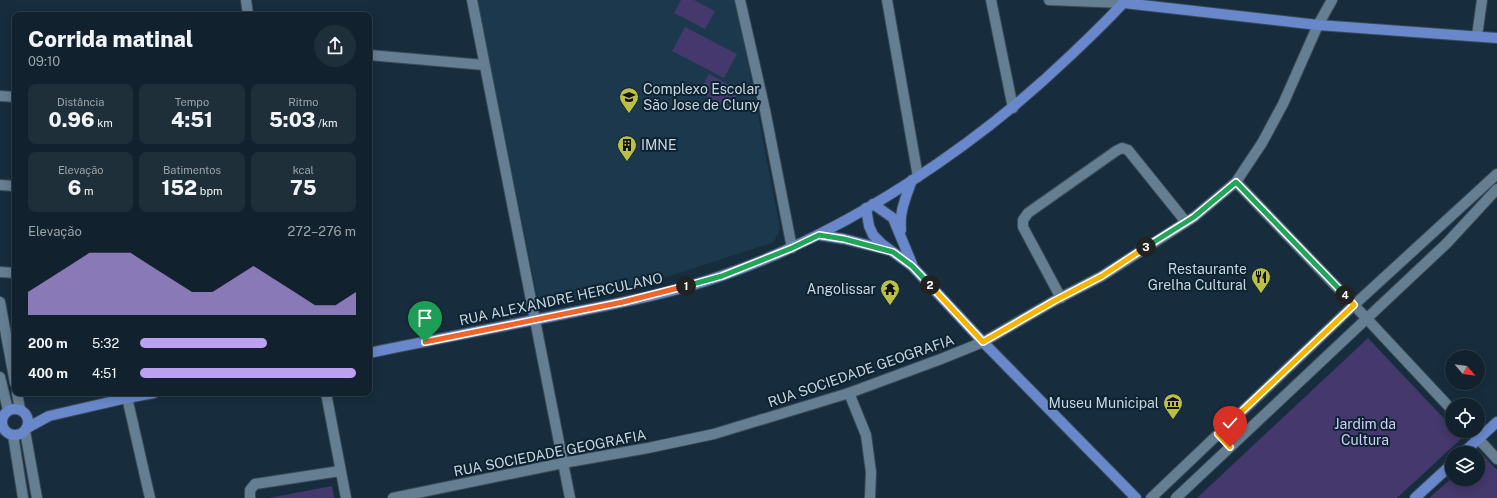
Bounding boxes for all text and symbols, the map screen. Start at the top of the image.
button: share [314,25,356,67]
text: Corrida matinal [28,26,193,52]
text: 09:10 [28,54,60,69]
place label: Complexo Escolar São Jose de Cluny [643,81,760,113]
school or university icon: Complexo Escolar São Jose de Cluny [618,86,640,114]
text: Distância [57,96,104,108]
text: Tempo [175,96,209,108]
text: Ritmo [288,96,318,108]
text: 0.96 [48,108,94,132]
text: 4:51 [171,108,213,132]
text: 5:03 [269,108,315,132]
text: km [94,117,113,129]
text: /km [315,117,338,129]
building icon: IMNE [616,134,638,162]
place label: IMNE [641,137,677,153]
text: Elevação [58,164,103,176]
text: Batimentos [163,164,221,176]
text: kcal [293,164,314,176]
text: 6 [68,176,81,200]
text: 152 [162,176,197,200]
text: 75 [290,176,317,200]
text: m [81,185,94,197]
text: bpm [197,185,222,197]
text: Elevação [28,224,82,239]
text: 272–276 m [288,224,356,239]
pin: 3 [1136,237,1156,257]
text: 3 [1142,241,1150,253]
place label: Restaurante Grelha Cultural [1148,261,1247,293]
restaurant icon: Restaurante Grelha Cultural [1250,266,1272,294]
street label: RUA ALEXANDRE HERCULANO [458,270,664,328]
pin: 2 [920,275,940,295]
pin: 1 [676,276,696,296]
temple icon: Angolissar [879,278,901,306]
text: 2 [927,279,934,291]
text: 1 [684,280,688,292]
place label: Angolissar [807,281,876,297]
pin: 4 [1335,285,1355,305]
text: 4 [1341,289,1349,301]
pin [408,301,442,342]
icon: arrive [414,307,436,329]
street label: RUA SOCIEDADE GEOGRAFIA [766,332,956,410]
text: 200 m [28,336,68,351]
text: 5:32 [92,336,119,351]
north arrow [1445,350,1485,390]
map controls [1445,350,1485,486]
text: 400 m [28,366,68,381]
text: 4:51 [92,366,117,381]
museum icon: Museu Municipal [1162,392,1184,420]
place label: Museu Municipal [1048,395,1159,411]
button: locate [1445,398,1485,438]
pin [1213,406,1247,447]
icon: check [1219,412,1241,434]
park label: Jardim da Cultura [1334,416,1396,448]
street label: RUA SOCIEDADE GEOGRAFIA [452,426,648,480]
button: layers [1445,446,1485,486]

